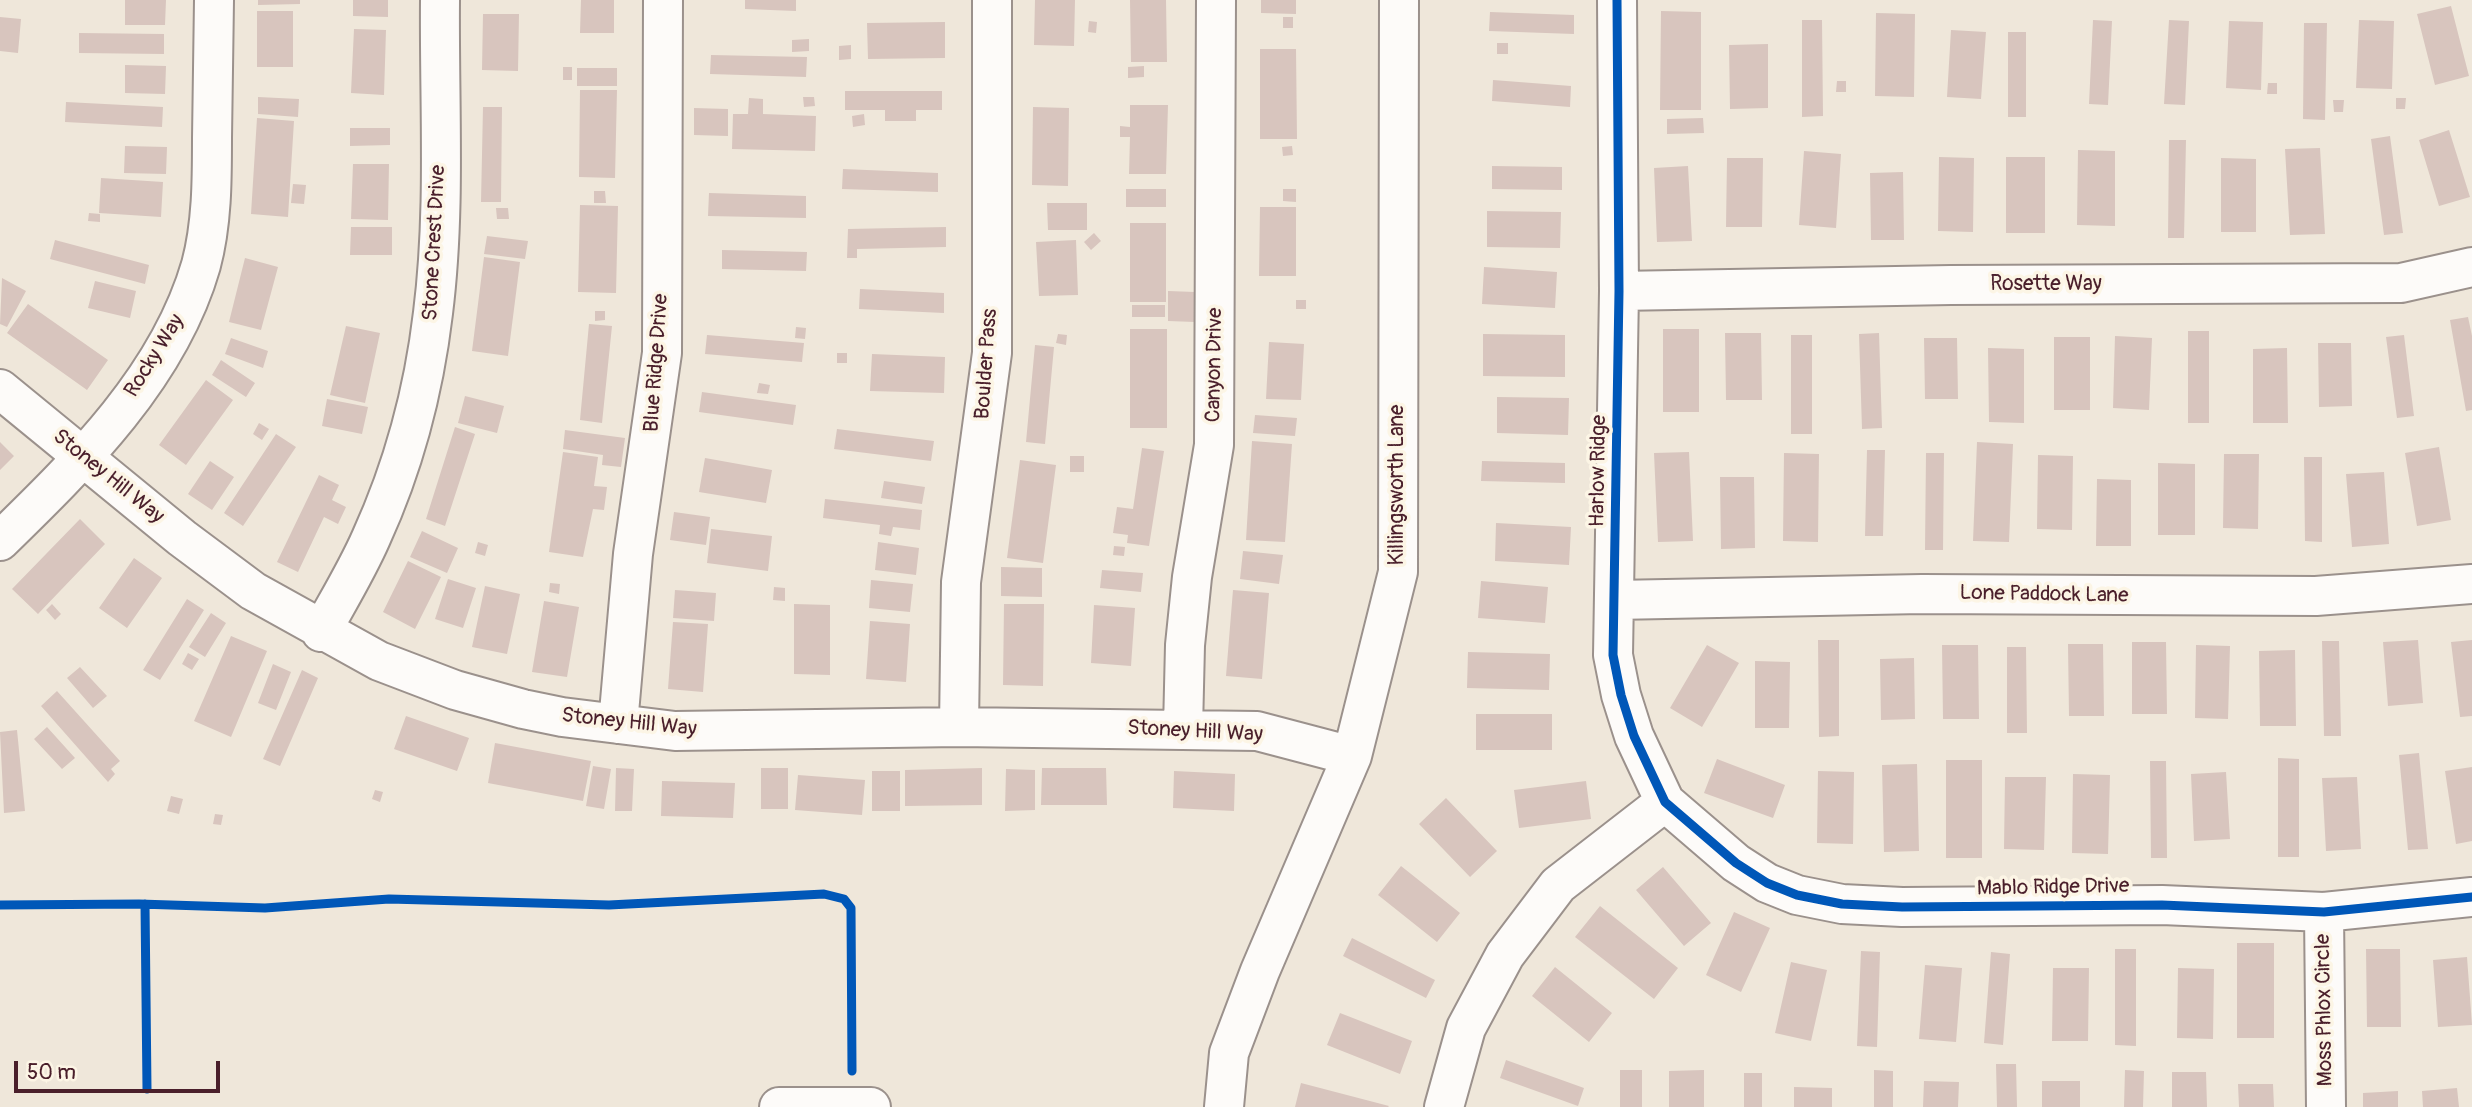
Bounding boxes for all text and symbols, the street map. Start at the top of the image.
street label: Stone Crest Drive [418,164,452,322]
street label: Rosette Way [1990,272,2102,298]
street label: Blue Ridge Drive [640,293,674,433]
street label: Canyon Drive [1201,307,1229,423]
street label: Boulder Pass [971,308,1003,420]
street label: Rocky Way [120,310,190,402]
street label: Killingsworth Lane [1385,405,1411,565]
street label: Harlow Ridge [1585,415,1613,527]
street label: Stoney Hill Way [47,424,169,530]
street label: Lone Paddock Lane [1959,581,2129,609]
street label: Stoney Hill Way [560,703,698,743]
street label: Stoney Hill Way [1127,716,1263,748]
street label: Mablo Ridge Drive [1977,874,2129,902]
street label: Moss Phlox Circle [2311,934,2339,1086]
scale bar [18,1048,224,1092]
text: 50 m [27,1059,76,1086]

